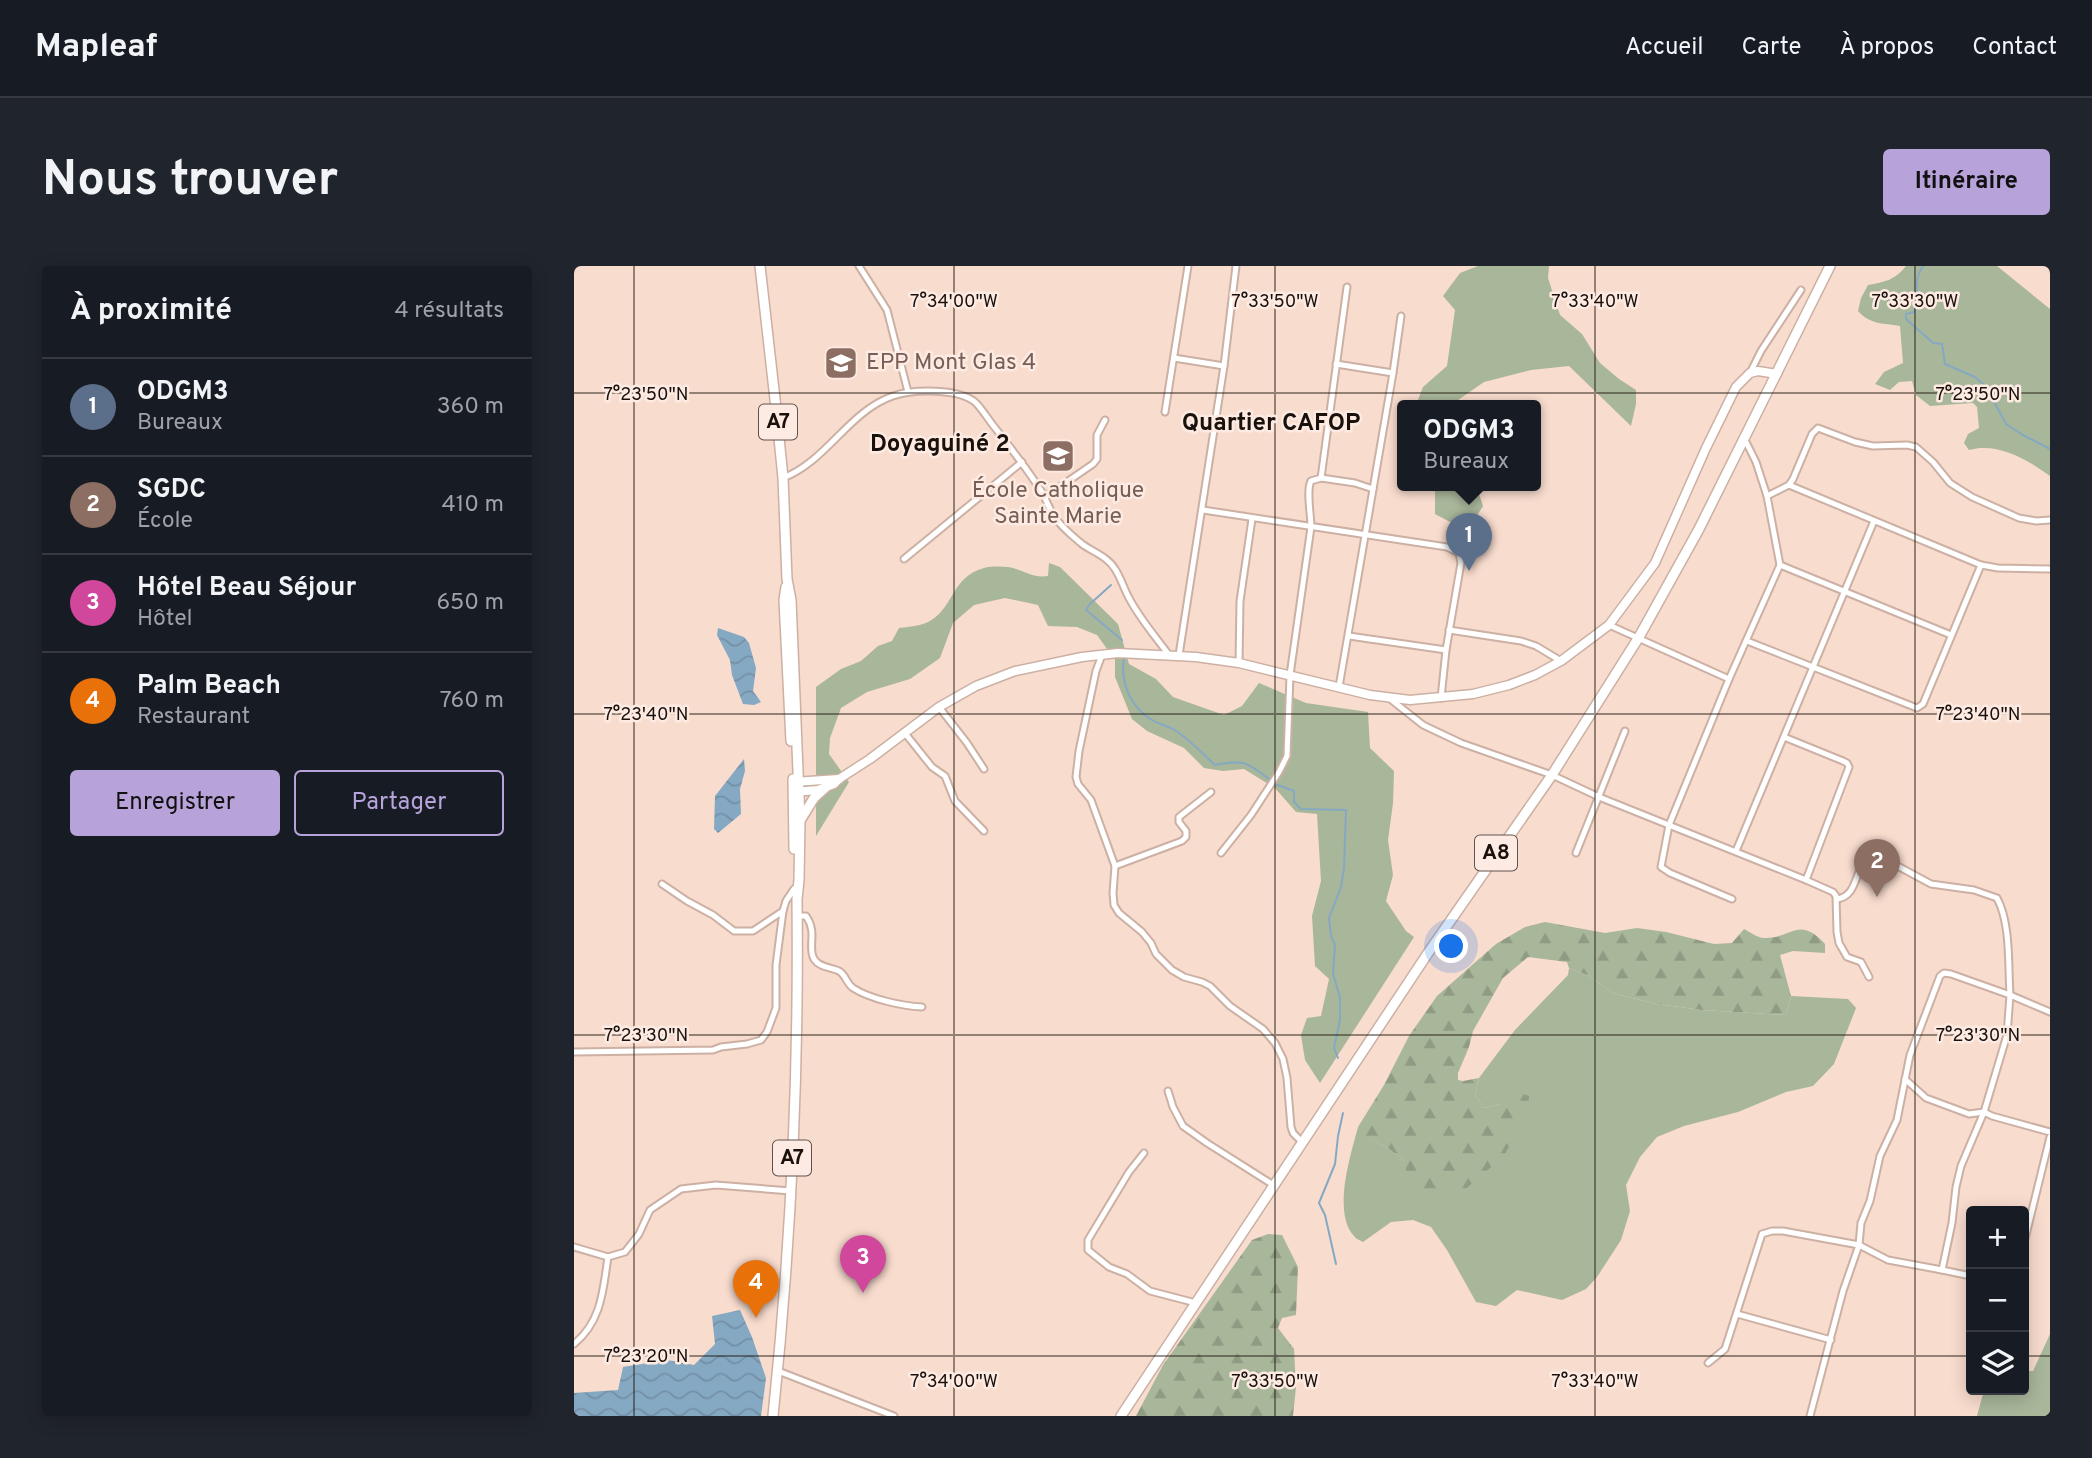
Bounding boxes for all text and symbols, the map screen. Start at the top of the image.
text: Mapleaf [35,27,158,69]
text: Accueil [1625,33,1704,63]
text: Carte [1742,33,1801,63]
text: À propos [1839,33,1934,63]
text: Contact [1972,33,2057,63]
button: Itinéraire [1883,149,2050,215]
text: Nous trouver [42,151,338,213]
text: 7°34'00"W [910,291,998,314]
text: 7°33'50"W [1231,291,1319,314]
text: 7°33'40"W [1551,291,1639,314]
text: 7°33'30"W [1872,291,1958,314]
text: À proximité [70,293,232,330]
text: 4 résultats [395,297,504,326]
school or university icon: EPP Mont Glas 4 [822,344,860,382]
place label: EPP Mont Glas 4 [866,349,1036,378]
text: ODGM3 [137,376,229,409]
text: 7°23'50"N [603,384,689,407]
text: 7°23'50"N [1935,384,2021,407]
text: 1 [88,393,98,422]
text: 360 m [437,393,504,422]
popup [1397,400,1541,491]
road number: A7 [759,404,797,440]
text: Bureaux [137,409,223,438]
district label: Quartier CAFOP [1182,409,1360,439]
text: ODGM3 [1423,415,1515,448]
district label: Doyaguiné 2 [870,430,1010,460]
school or university icon: École Catholique Sainte Marie [1039,437,1077,475]
text: Bureaux [1423,448,1509,477]
text: SGDC [137,474,206,507]
place label: École Catholique Sainte Marie [972,476,1144,532]
text: 2 [86,491,100,520]
text: 410 m [441,491,504,520]
text: École [137,507,193,536]
pin: 1 [1446,513,1492,571]
text: Hôtel Beau Séjour [137,572,356,605]
text: 3 [86,589,100,618]
text: 650 m [436,589,504,618]
text: Hôtel [137,605,193,634]
text: Palm Beach [137,670,281,703]
text: 4 [86,687,100,716]
text: 760 m [440,687,504,716]
text: Restaurant [137,703,250,732]
text: 7°23'40"N [603,704,689,727]
text: 7°23'40"N [1935,704,2021,727]
button: Enregistrer [70,770,280,836]
button: Partager [294,770,504,836]
road number: A8 [1475,836,1517,870]
pin: 2 [1854,839,1900,897]
your location [1434,929,1468,963]
text: 7°23'30"N [604,1025,688,1048]
text: 7°23'30"N [1936,1025,2020,1048]
road number: A7 [773,1140,811,1176]
map controls [1966,1206,2029,1395]
button: + [1966,1206,2029,1269]
pin: 3 [840,1235,886,1293]
pin: 4 [733,1260,779,1318]
button: − [1966,1269,2029,1332]
button: layers [1966,1332,2029,1395]
text: 7°23'20"N [603,1346,689,1369]
text: 7°34'00"W [910,1371,998,1394]
text: 7°33'50"W [1231,1371,1319,1394]
text: 7°33'40"W [1551,1371,1639,1394]

